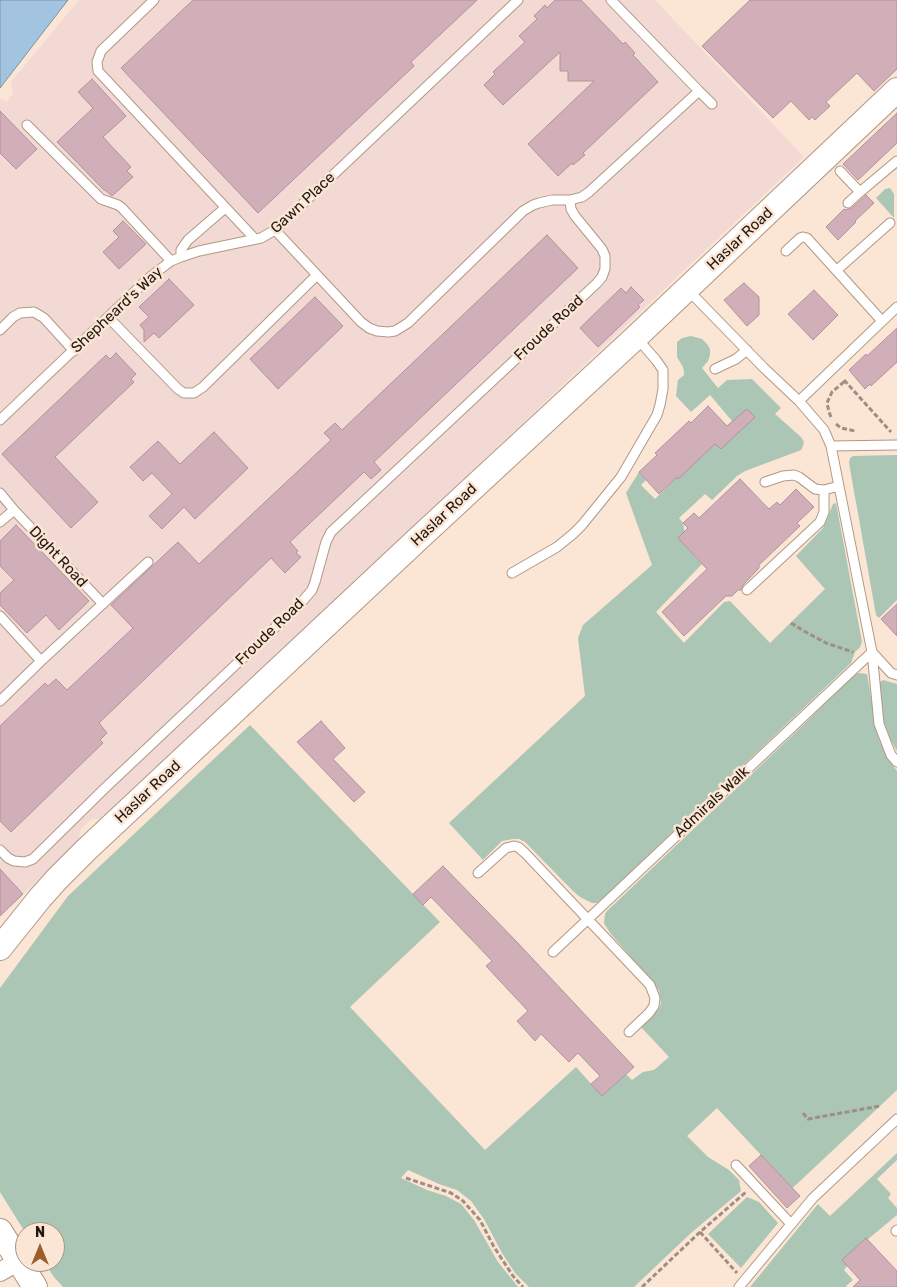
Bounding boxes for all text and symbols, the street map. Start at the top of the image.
street label: Gawn Place [267,169,339,237]
street label: Haslar Road [703,204,777,274]
street label: Shepheard's Way [68,263,166,357]
street label: Froude Road [511,291,587,365]
street label: Haslar Road [407,480,481,550]
street label: Dight Road [25,523,91,591]
street label: Froude Road [232,595,308,669]
street label: Haslar Road [111,757,185,827]
street label: Admirals Walk [671,763,753,841]
north arrow [15,1222,65,1272]
text: N [35,1224,45,1241]

